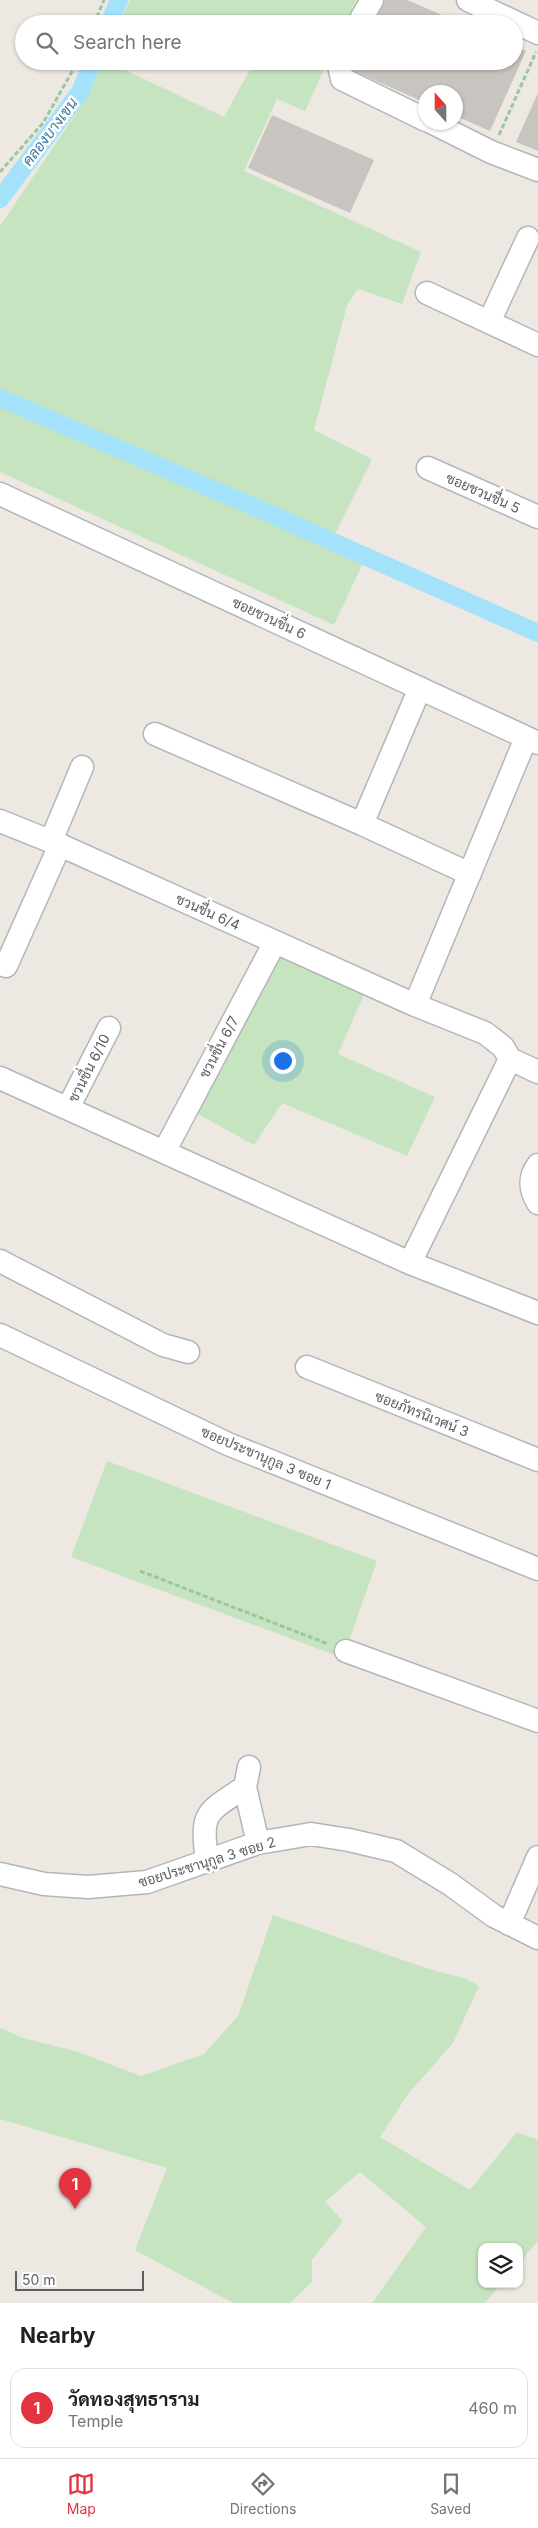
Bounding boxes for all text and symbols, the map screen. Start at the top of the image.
search box [15,15,523,70]
icon: search [33,29,61,57]
text: Search here [73,31,182,54]
north arrow [418,85,463,130]
water label: คลองบางเขน [18,94,82,169]
street label: ซอยชวนชื่น 5 [444,466,524,516]
street label: ซอยชวนชื่น 6 [230,590,310,642]
street label: ชวนชื่น 6/4 [173,887,244,933]
street label: ชวนชื่น 6/7 [193,1011,242,1081]
street label: ชวนชื่น 6/10 [61,1030,113,1105]
your location [270,1048,296,1074]
street label: ซอยภัทรนิเวศน์ 3 [373,1387,472,1440]
street label: ซอยประชานุกูล 3 ซอย 1 [198,1422,334,1494]
street label: ซอยประชานุกูล 3 ซอย 2 [136,1833,278,1892]
pin: 1 [59,2168,91,2209]
map controls [478,2243,523,2288]
button: layers [478,2243,523,2288]
scale bar [15,2268,144,2291]
text: 50 m [22,2271,56,2288]
text: Nearby [20,2323,95,2348]
text: วัดทองสุทธาราม [68,2388,199,2411]
text: 1 [34,2398,40,2418]
text: 460 m [468,2398,517,2418]
text: Temple [68,2411,123,2431]
tab: Map [67,2470,96,2517]
tab: Directions [230,2470,296,2517]
tab: Saved [430,2470,471,2517]

